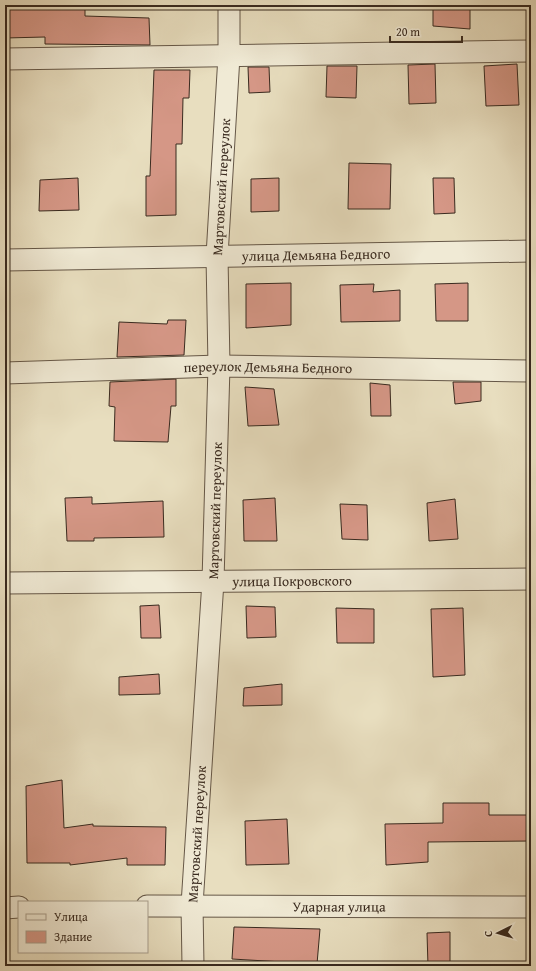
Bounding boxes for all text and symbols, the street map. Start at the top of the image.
scale bar [390,18,462,44]
text: 20 m [396,23,420,40]
street label: Мартовский переулок [207,117,235,256]
street label: улица Демьяна Бедного [241,243,390,266]
street label: переулок Демьяна Бедного [183,356,352,378]
street label: Мартовский переулок [203,441,227,580]
street label: улица Покровского [231,570,352,591]
street label: Мартовский переулок [182,764,211,903]
street label: Ударная улица [292,896,386,917]
legend [18,901,148,953]
text: Улица [54,908,88,925]
north arrow [478,913,518,953]
text: Здание [54,928,93,945]
text: С [480,930,496,938]

